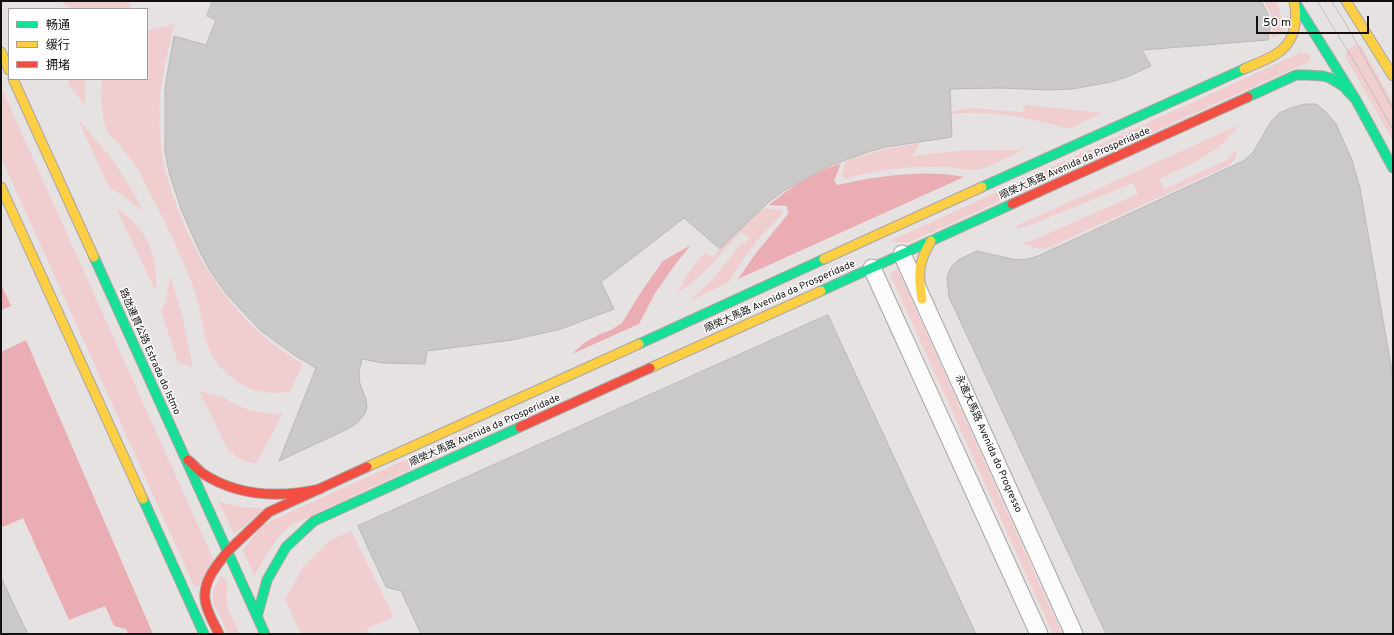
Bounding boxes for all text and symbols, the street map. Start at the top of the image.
legend [8,8,148,80]
scale bar [1258,8,1371,34]
text: 50 m [1263,15,1291,31]
text: 畅通 [46,18,70,34]
text: 缓行 [46,38,70,54]
text: 拥堵 [46,58,70,74]
street label: 順榮大馬路 Avenida da Prosperidade [998,125,1152,203]
street label: 順榮大馬路 Avenida da Prosperidade [703,258,857,336]
street label: 路氹連貫公路 Estrada do Istmo [116,287,182,417]
street label: 永進大馬路 Avenida do Progresso [952,373,1024,515]
street label: 順榮大馬路 Avenida da Prosperidade [408,392,562,470]

